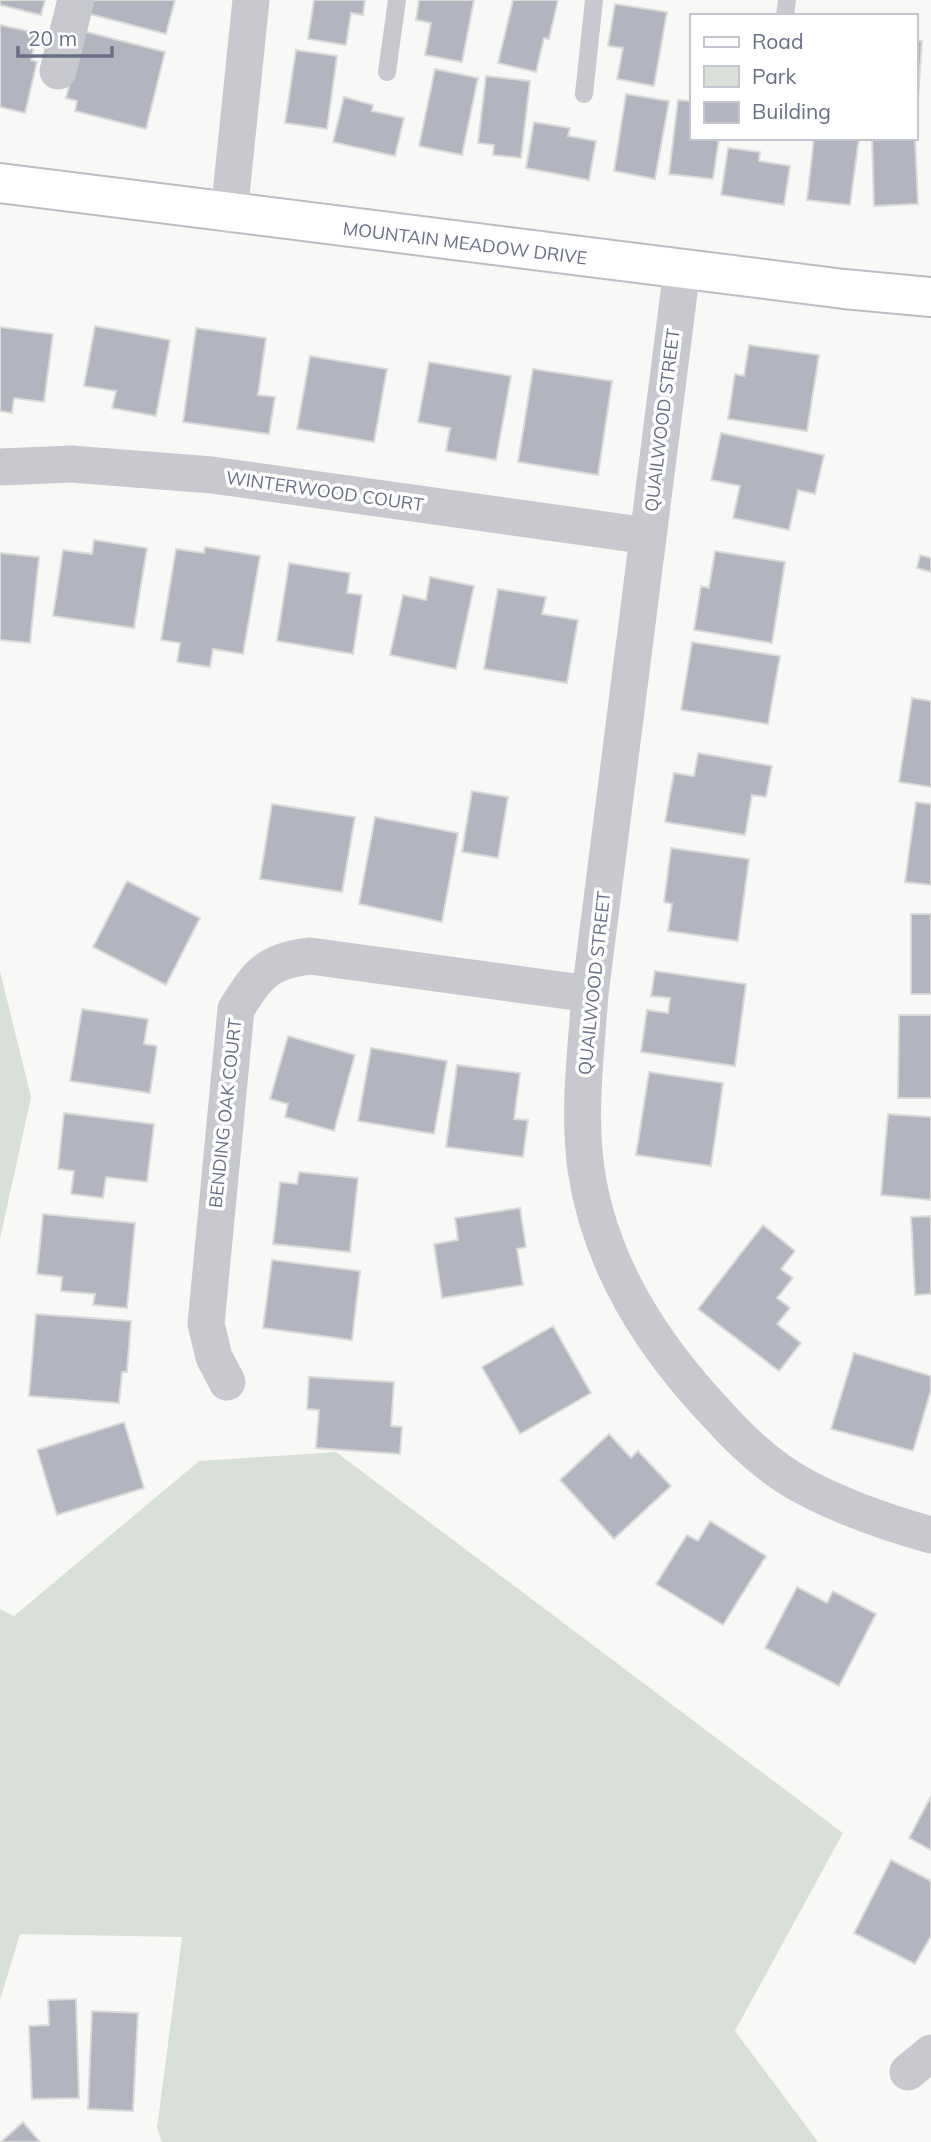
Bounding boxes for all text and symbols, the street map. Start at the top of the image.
scale bar [18,14,112,58]
legend [690,14,917,140]
text: 20 m [28,25,77,51]
text: Road [752,28,803,54]
text: Park [752,63,796,89]
text: Building [752,98,831,124]
street label: MOUNTAIN MEADOW DRIVE [342,217,588,269]
street label: QUAILWOOD STREET [639,327,685,513]
street label: WINTERWOOD COURT [225,466,425,516]
street label: QUAILWOOD STREET [573,890,615,1076]
street label: BENDING OAK COURT [204,1017,246,1209]

